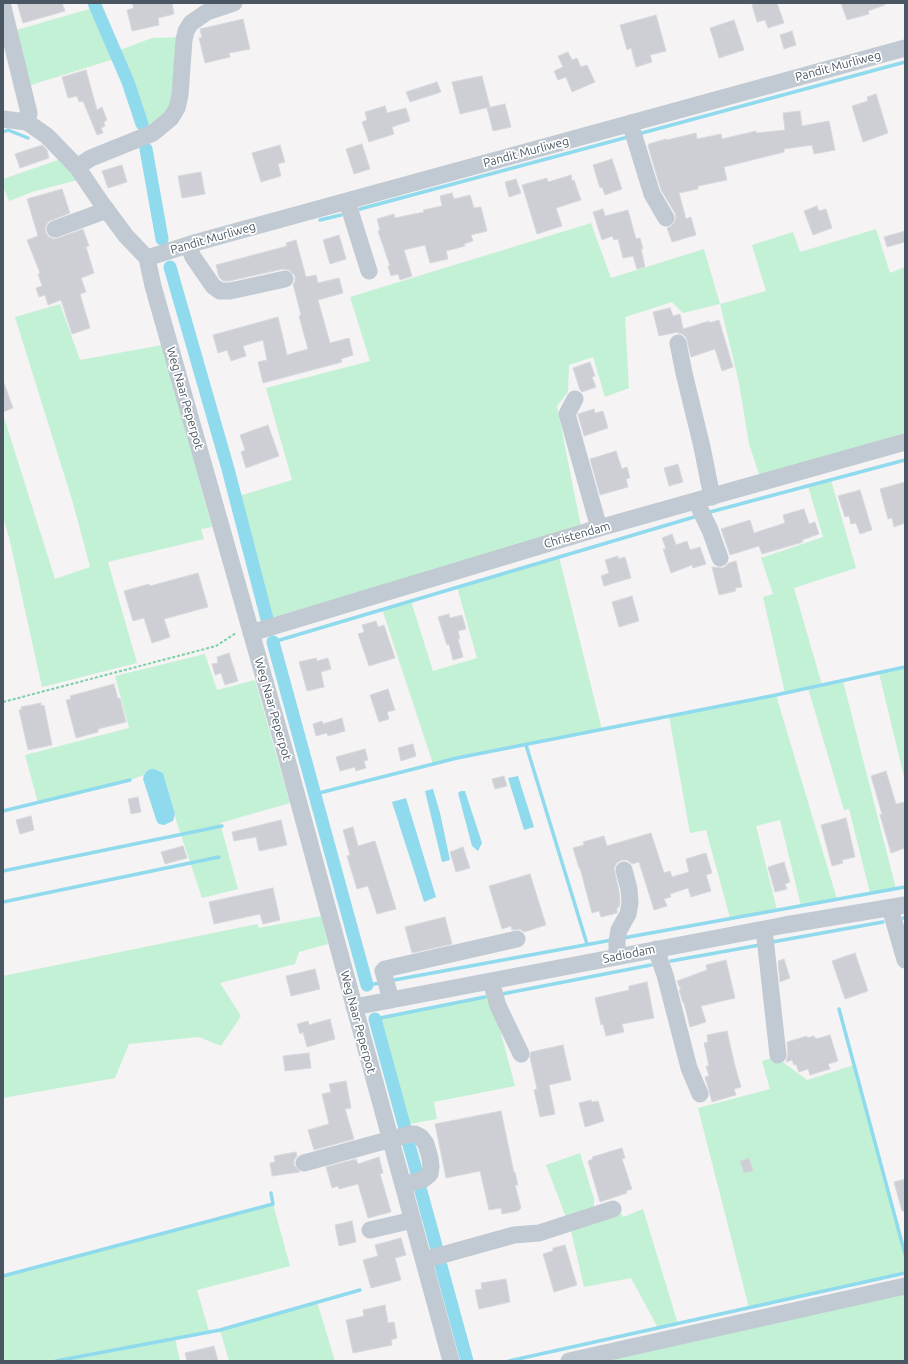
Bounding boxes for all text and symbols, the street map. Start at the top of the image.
street label: Pandit Murliweg [794,48,882,84]
street label: Pandit Murliweg [482,134,570,170]
street label: Pandit Murliweg [169,219,257,257]
street label: Weg Naar Peperpot [163,345,207,451]
street label: Christendam [542,519,612,551]
street label: Weg Naar Peperpot [251,656,295,762]
street label: Sadiodam [602,942,656,966]
street label: Weg Naar Peperpot [337,969,379,1075]

